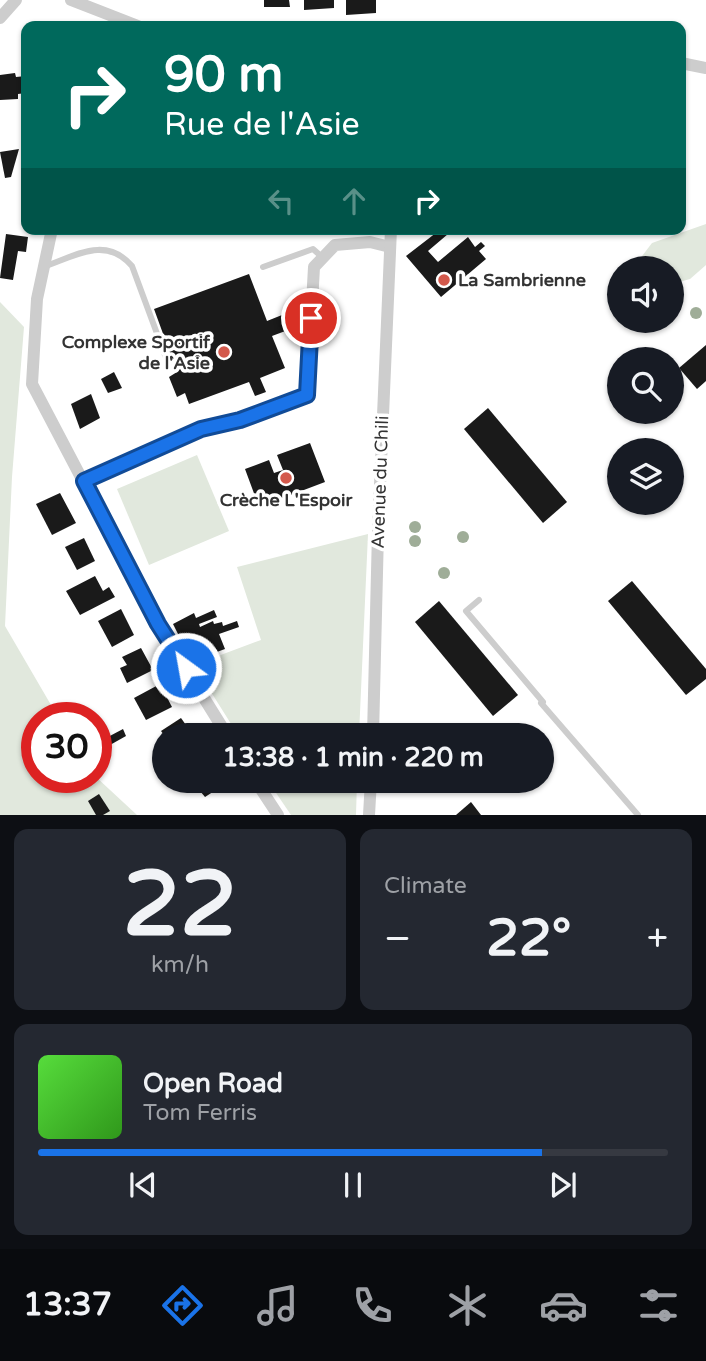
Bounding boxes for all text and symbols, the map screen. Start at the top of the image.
text: 90 m [164,46,283,105]
icon: right [49,49,140,140]
text: Rue de l'Asie [164,106,360,144]
icon: left [262,182,300,220]
icon: ahead [335,182,373,220]
icon: right [408,182,446,220]
map controls [607,256,684,515]
button: sound [607,256,684,333]
place label: La Sambrienne [458,269,586,291]
marker: La Sambrienne [436,272,452,288]
pin [281,288,341,348]
icon: arrive [292,299,330,337]
place label: Complexe Sportif de l'Asie [62,331,211,374]
marker: Complexe Sportif de l'Asie [216,344,232,360]
button: search [607,347,684,424]
street label: Avenue du Chili [367,415,393,549]
button: layers [607,438,684,515]
marker: Crèche L'Espoir [278,470,294,486]
place label: Crèche L'Espoir [220,489,353,511]
position arrow [149,631,223,705]
speed limit sign: 30 [21,702,112,793]
text: 13:38 · 1 min · 220 m [222,742,484,773]
text: 22 [123,850,237,960]
text: Climate [384,872,467,900]
text: 22° [486,907,571,970]
text: − [384,916,411,962]
text: + [647,916,668,962]
text: km/h [151,951,209,979]
text: Open Road [143,1068,283,1099]
text: Tom Ferris [143,1099,257,1127]
icon: previous [124,1166,162,1204]
icon: pause [334,1166,372,1204]
icon: next [544,1166,582,1204]
icon: directions [158,1281,207,1330]
icon: music [253,1281,302,1330]
icon: phone [348,1281,397,1330]
icon: climate [443,1281,492,1330]
icon: car [539,1281,588,1330]
icon: filters [634,1281,683,1330]
text: 13:37 [23,1286,112,1324]

